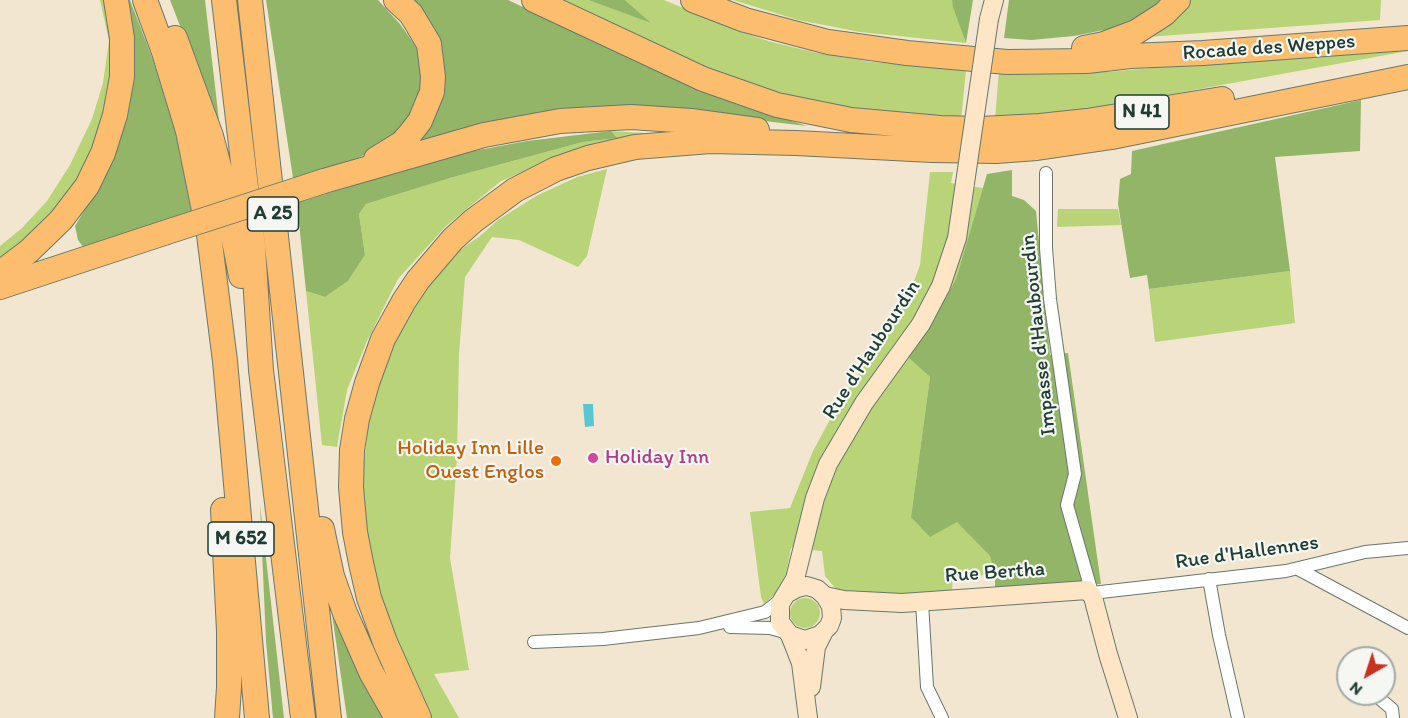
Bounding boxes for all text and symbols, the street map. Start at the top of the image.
street label: Rocade des Weppes [1182,29,1356,67]
road number: N 41 [1115,95,1169,129]
road number: A 25 [248,197,298,231]
street label: Impasse d'Haubourdin [1016,233,1062,437]
street label: Rue d'Haubourdin [818,276,926,424]
place label: Holiday Inn Lille Ouest Englos [397,436,544,486]
place label: Holiday Inn [605,445,709,471]
marker: Holiday Inn [586,451,600,465]
marker: Holiday Inn Lille Ouest Englos [549,454,563,468]
road number: M 652 [208,522,274,556]
street label: Rue d'Hallennes [1174,530,1320,576]
street label: Rue Bertha [944,557,1046,589]
north arrow [1336,646,1396,706]
text: N [1345,678,1366,700]

